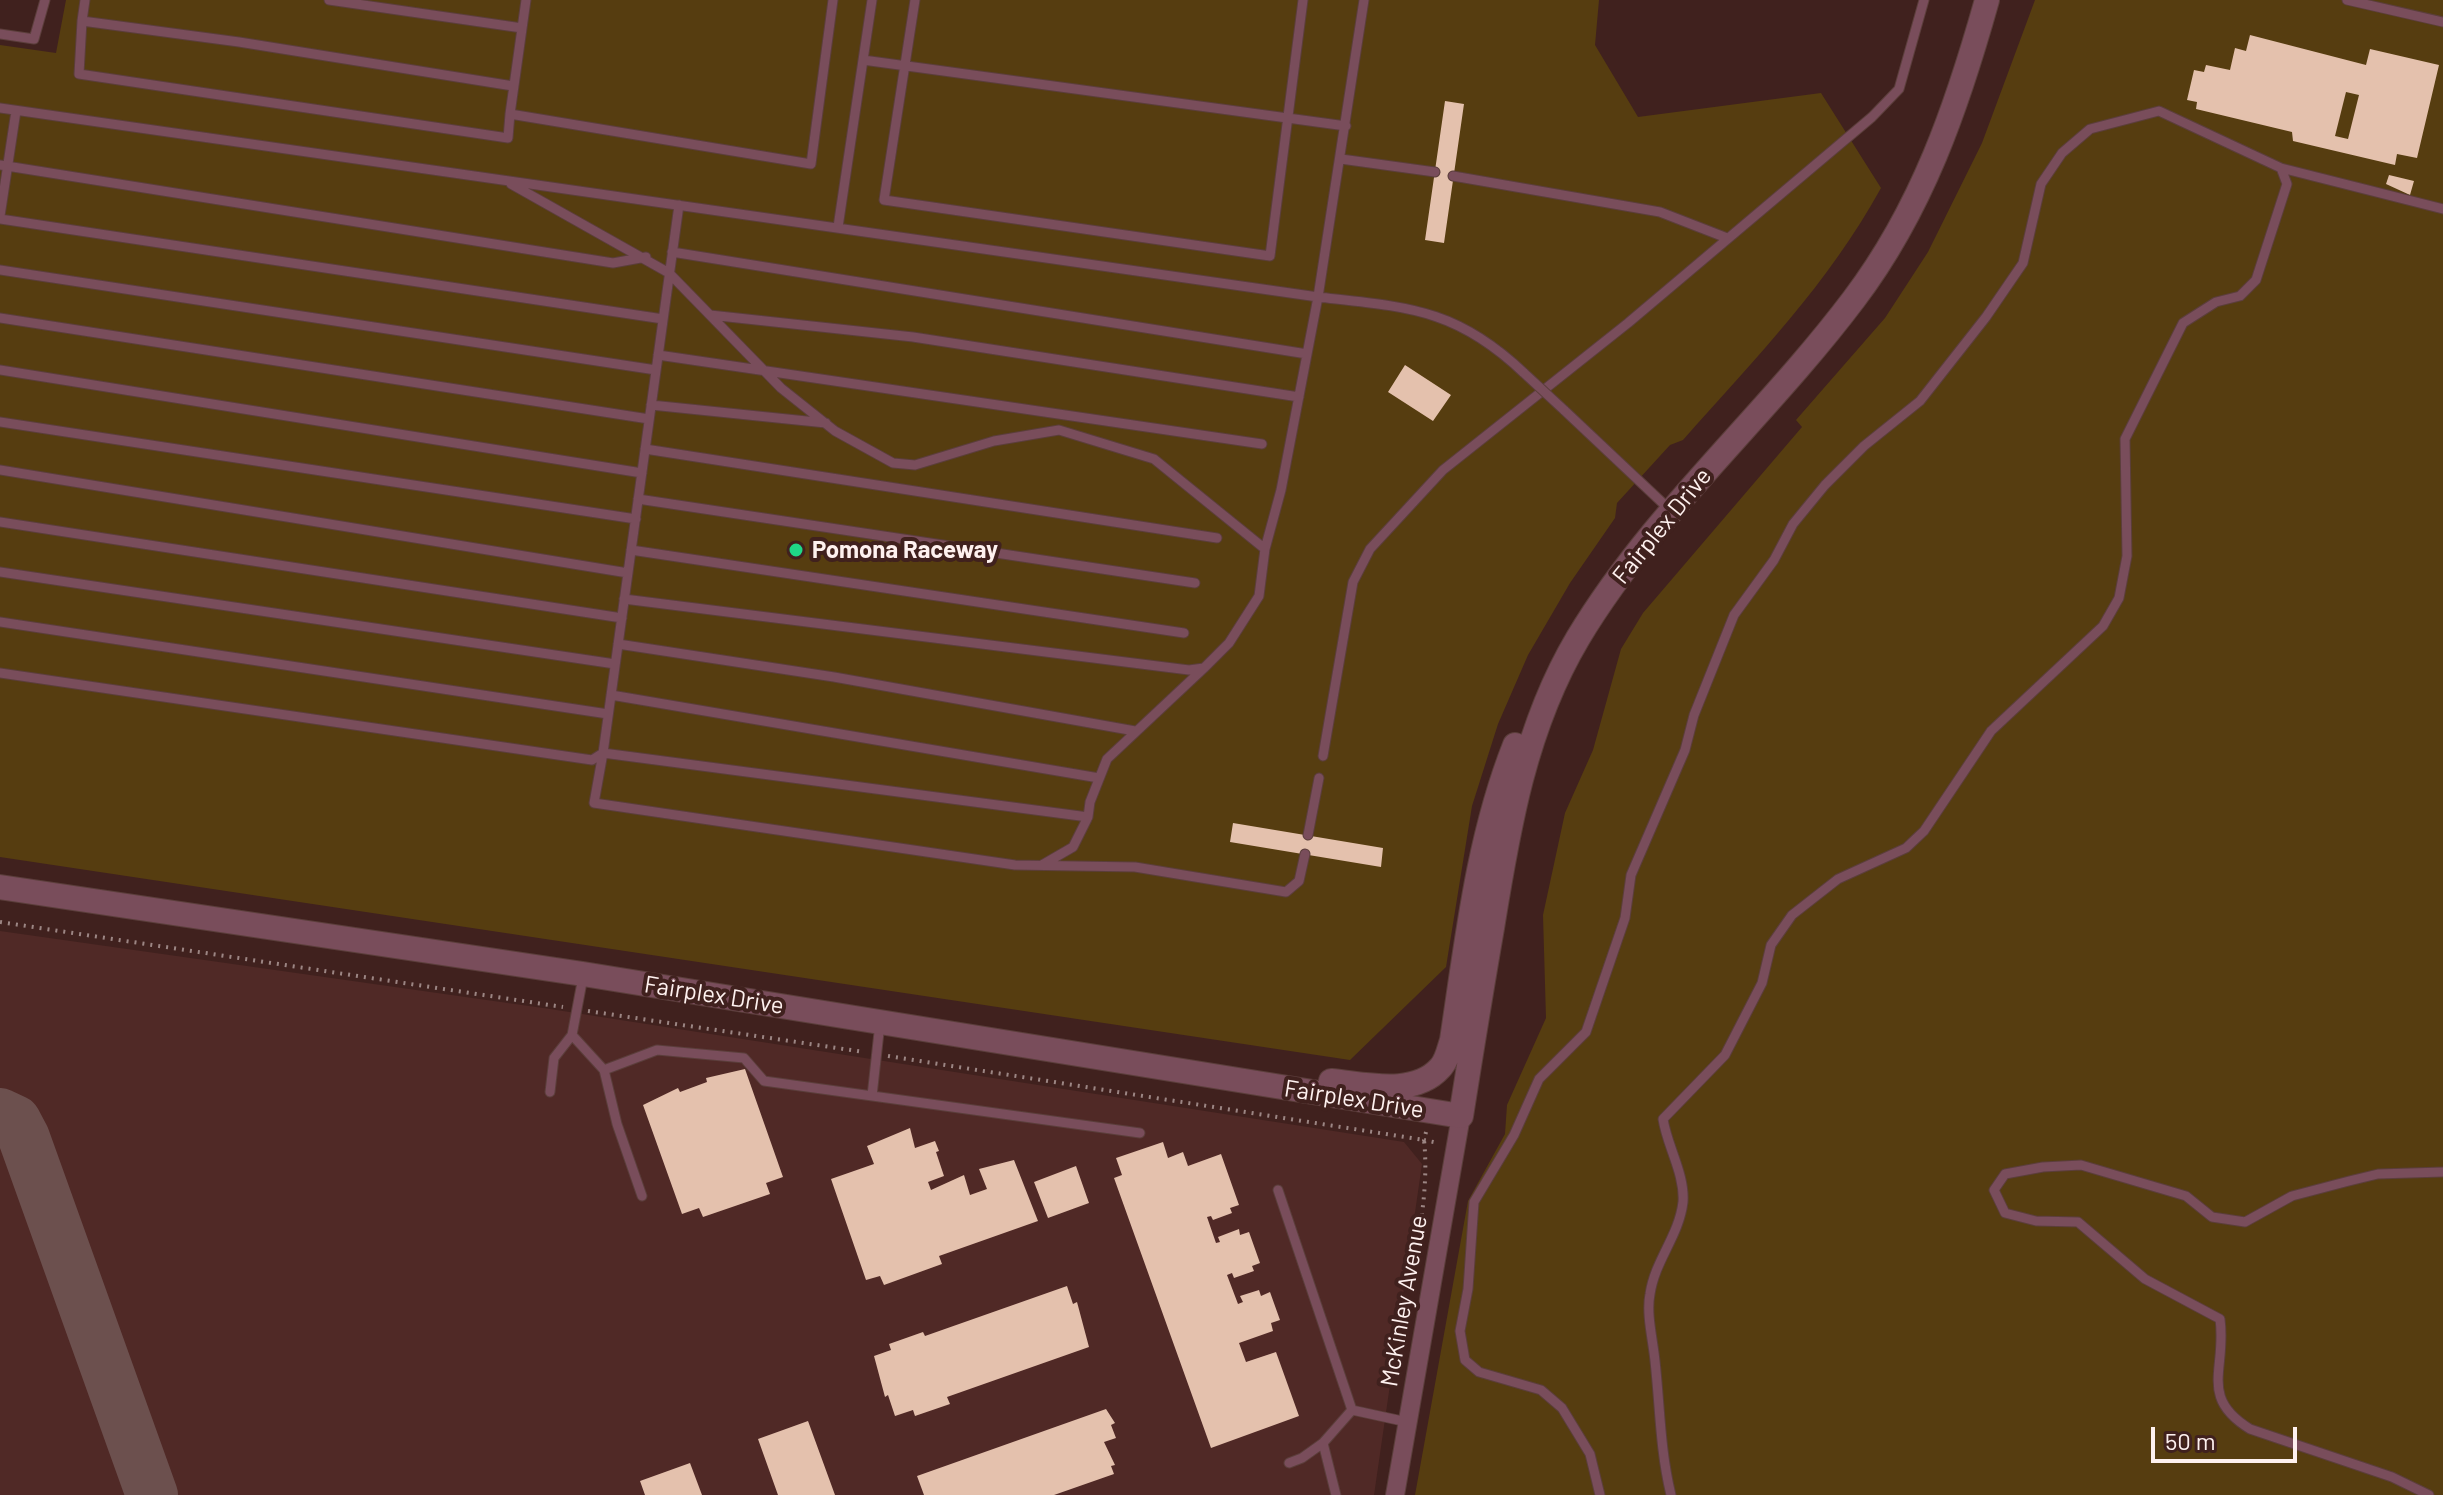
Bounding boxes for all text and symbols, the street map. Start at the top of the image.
street label: Fairplex Drive [1606,462,1718,590]
place label: Pomona Raceway [812,536,998,564]
marker: Pomona Raceway [787,541,805,559]
street label: Fairplex Drive [642,970,786,1020]
street label: Fairplex Drive [1282,1074,1426,1124]
street label: McKinley Avenue [1375,1213,1433,1389]
scale bar [2155,1411,2301,1461]
text: 50 m [2165,1426,2216,1455]

